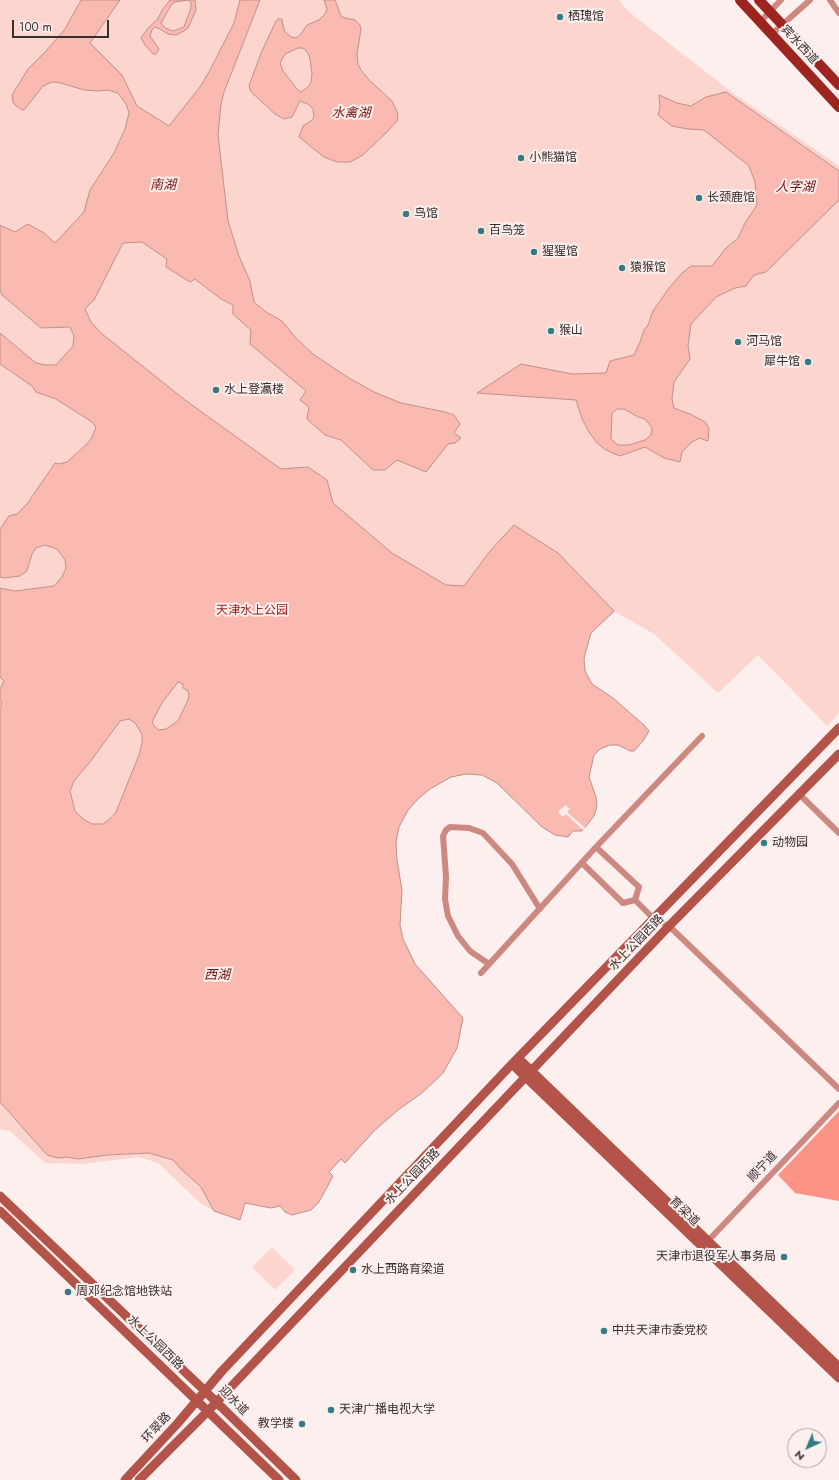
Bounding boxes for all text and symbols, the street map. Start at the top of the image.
place label: 栖瑰馆 [568,10,604,24]
scale bar [14,12,111,38]
marker: 栖瑰馆 [555,12,565,22]
text: 100 m [19,18,52,36]
street label: 宾水西道 [777,23,821,67]
water label: 水禽湖 [332,106,370,122]
place label: 小熊猫馆 [529,151,577,165]
marker: 小熊猫馆 [516,153,526,163]
water label: 南湖 [150,178,176,194]
water label: 人字湖 [776,180,814,196]
place label: 长颈鹿馆 [707,191,755,205]
marker: 长颈鹿馆 [694,193,704,203]
place label: 鸟馆 [414,207,438,221]
marker: 鸟馆 [401,209,411,219]
place label: 百鸟笼 [489,224,525,238]
marker: 百鸟笼 [476,226,486,236]
place label: 猩猩馆 [542,245,578,259]
marker: 猩猩馆 [529,247,539,257]
place label: 猿猴馆 [630,261,666,275]
marker: 猿猴馆 [617,263,627,273]
place label: 猴山 [559,324,583,338]
marker: 猴山 [546,326,556,336]
place label: 河马馆 [746,335,782,349]
marker: 河马馆 [733,337,743,347]
place label: 犀牛馆 [764,355,800,369]
marker: 犀牛馆 [803,357,813,367]
place label: 水上登瀛楼 [224,383,284,397]
marker: 水上登瀛楼 [211,385,221,395]
park label: 天津水上公园 [216,604,288,618]
place label: 动物园 [772,836,808,850]
marker: 动物园 [759,838,769,848]
street label: 水上公园西路 [607,912,667,974]
water label: 西湖 [204,968,230,984]
street label: 水上公园西路 [383,1146,443,1208]
street label: 顺宁道 [745,1149,781,1185]
street label: 育梁道 [666,1194,702,1230]
place label: 天津市退役军人事务局 [656,1250,776,1264]
marker: 天津市退役军人事务局 [779,1252,789,1262]
place label: 水上西路育梁道 [361,1263,445,1277]
marker: 水上西路育梁道 [348,1265,358,1275]
place label: 周邓纪念馆地铁站 [76,1285,172,1299]
marker: 周邓纪念馆地铁站 [63,1287,73,1297]
street label: 水上公园西路 [124,1313,186,1373]
place label: 中共天津市委党校 [612,1324,708,1338]
marker: 中共天津市委党校 [599,1326,609,1336]
street label: 迎水道 [215,1383,251,1419]
place label: 天津广播电视大学 [339,1403,435,1417]
marker: 天津广播电视大学 [326,1405,336,1415]
street label: 环翠路 [140,1410,174,1446]
place label: 教学楼 [258,1417,294,1431]
marker: 教学楼 [297,1419,307,1429]
north arrow [787,1428,827,1468]
text: N [791,1447,808,1465]

